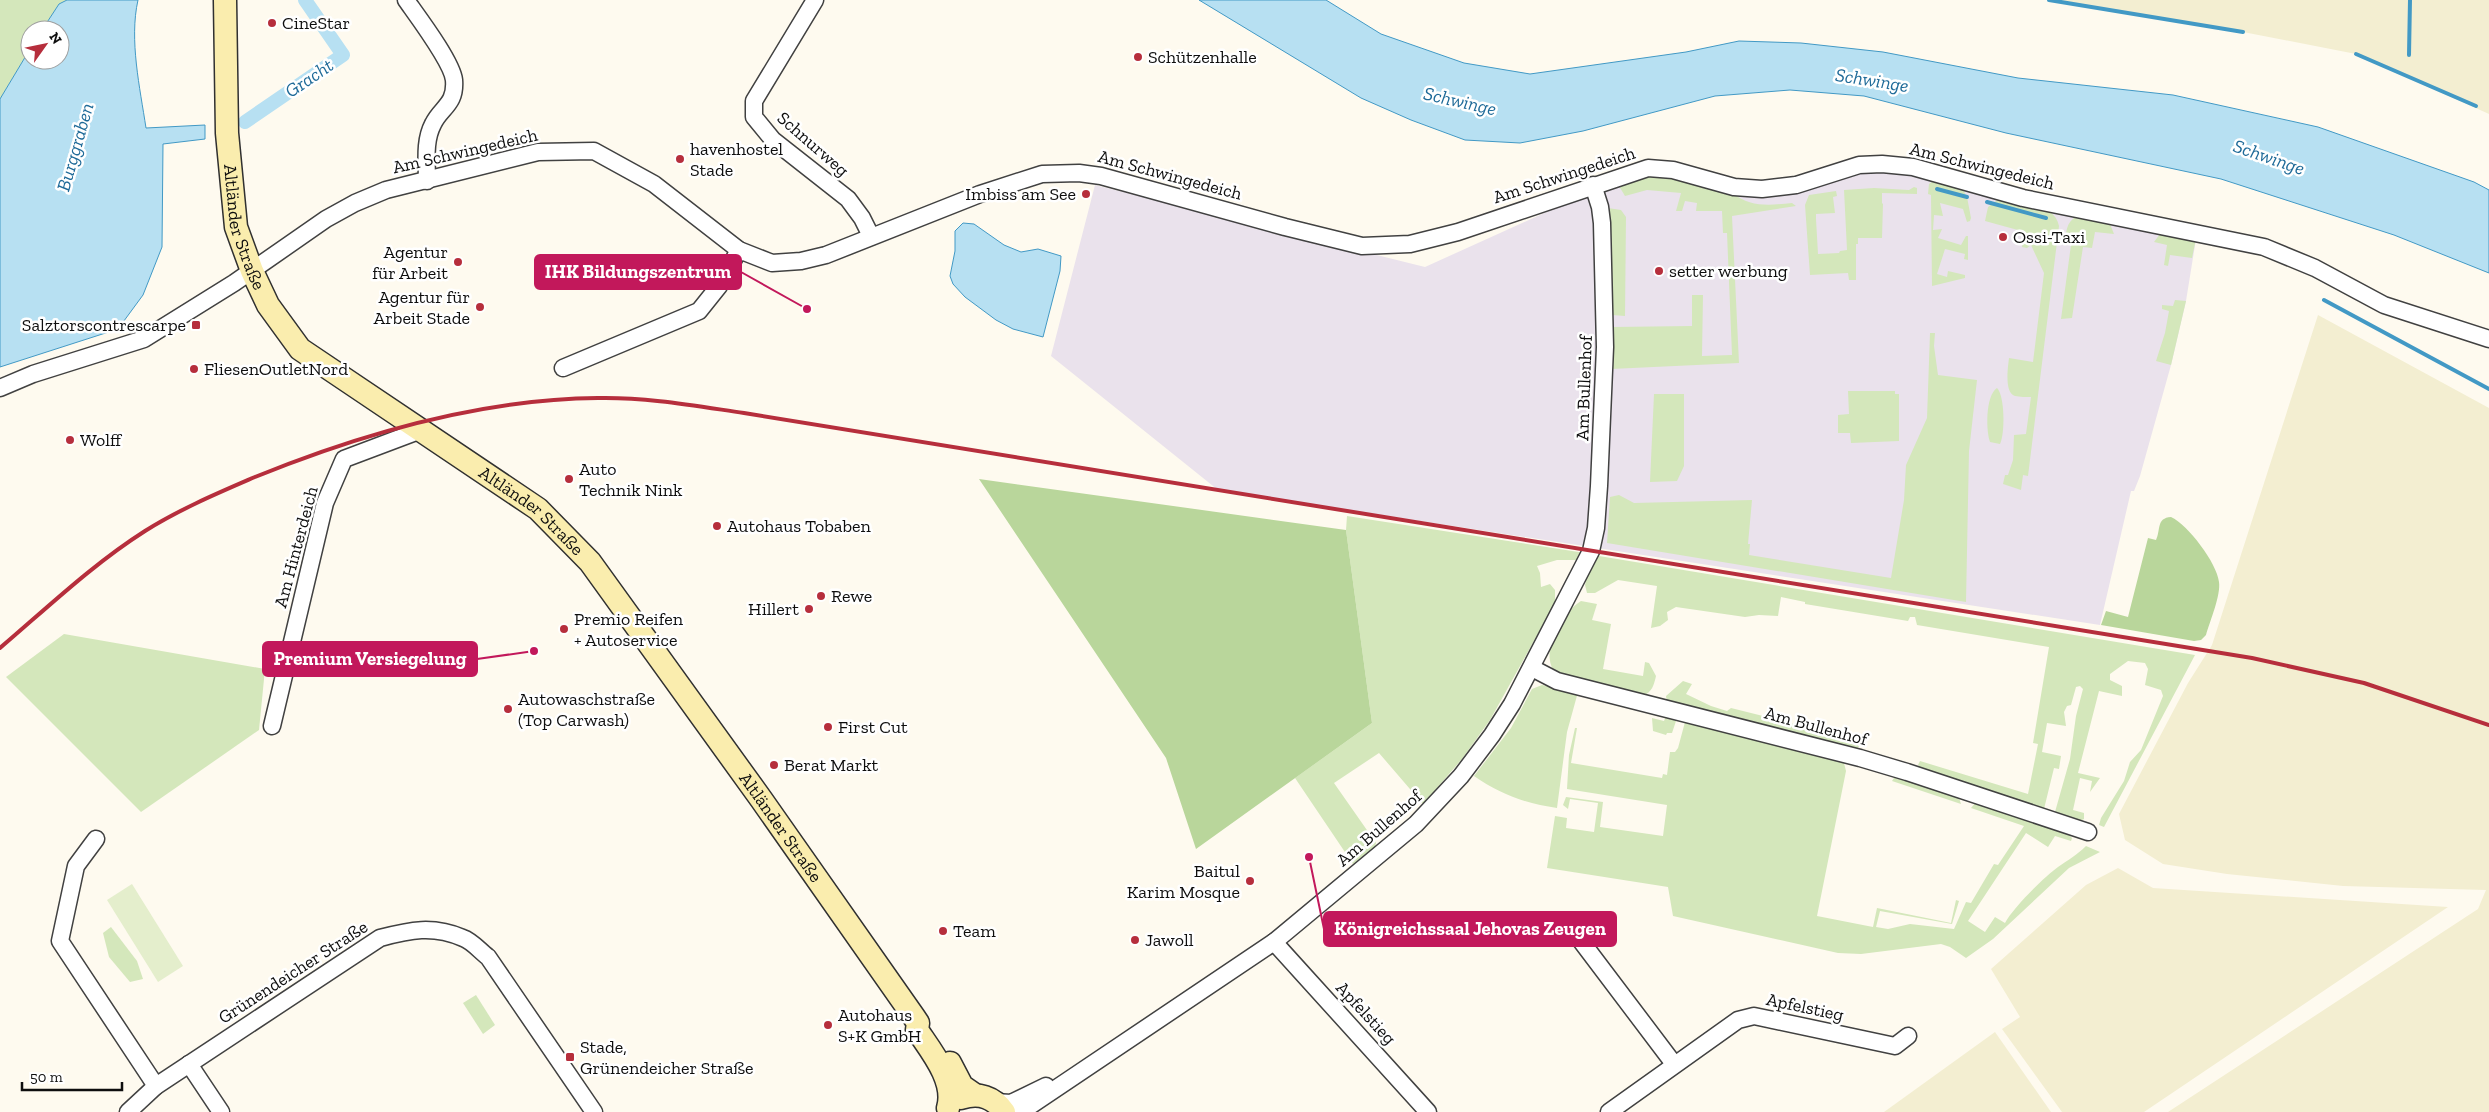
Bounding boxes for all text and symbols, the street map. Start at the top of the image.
place label: CineStar [282,12,350,34]
marker: CineStar [266,17,278,29]
north arrow [20,20,70,70]
text: N [45,29,66,48]
place label: Schützenhalle [1148,46,1257,68]
marker: Schützenhalle [1132,51,1144,63]
water label: Gracht [280,53,338,102]
water label: Schwinge [1834,63,1910,97]
water label: Schwinge [1421,81,1499,121]
water label: Burggraben [51,100,99,194]
street label: Schnurweg [773,107,853,181]
street label: Am Schwingedeich [390,124,540,178]
water label: Schwinge [2230,134,2308,180]
street label: Am Schwingedeich [1907,137,2057,195]
place label: havenhostel Stade [690,138,783,181]
street label: Am Schwingedeich [1490,142,1638,208]
street label: Am Schwingedeich [1096,145,1244,205]
marker: havenhostel Stade [674,153,686,165]
street label: Altländer Straße [219,163,270,293]
place label: Imbiss am See [965,183,1076,205]
marker: Imbiss am See [1080,188,1092,200]
place label: Ossi-Taxi [2013,226,2085,248]
marker: Ossi-Taxi [1997,231,2009,243]
place label: Agentur für Arbeit [372,241,448,284]
callout: IHK Bildungszentrum [535,255,741,289]
marker: Agentur für Arbeit [452,256,464,268]
text: IHK Bildungszentrum [545,260,732,283]
place label: setter werbung [1669,260,1788,282]
marker: setter werbung [1653,265,1665,277]
place label: Agentur für Arbeit Stade [374,286,470,329]
marker: Agentur für Arbeit Stade [474,301,486,313]
place label: Salztorscontrescarpe [22,314,186,336]
marker: Salztorscontrescarpe [190,319,202,331]
street label: Am Bullenhof [1571,334,1597,441]
place label: FliesenOutletNord [204,358,348,380]
marker: FliesenOutletNord [188,363,200,375]
place label: Wolff [80,429,123,451]
marker: Wolff [64,434,76,446]
place label: Auto Technik Nink [579,458,683,501]
street label: Altländer Straße [475,461,588,560]
marker: Auto Technik Nink [563,473,575,485]
street label: Am Hinterdeich [269,484,323,610]
place label: Autohaus Tobaben [727,515,872,537]
marker: Autohaus Tobaben [711,520,723,532]
place label: Rewe [831,585,872,607]
marker: Rewe [815,590,827,602]
place label: Hillert [748,598,799,620]
marker: Hillert [803,603,815,615]
place label: Premio Reifen + Autoservice [574,608,684,651]
marker: Premio Reifen + Autoservice [558,623,570,635]
callout: Premium Versiegelung [263,642,477,676]
text: Premium Versiegelung [273,647,467,670]
place label: Autowaschstraße (Top Carwash) [518,688,655,731]
street label: Am Bullenhof [1762,702,1871,751]
marker: Autowaschstraße (Top Carwash) [502,703,514,715]
place label: First Cut [838,716,908,738]
marker: First Cut [822,721,834,733]
place label: Berat Markt [784,754,879,776]
marker: Berat Markt [768,759,780,771]
street label: Altländer Straße [734,768,827,887]
street label: Am Bullenhof [1332,784,1427,871]
place label: Baitul Karim Mosque [1127,860,1240,903]
marker: Baitul Karim Mosque [1244,875,1256,887]
callout: Königreichssaal Jehovas Zeugen [1324,912,1616,946]
street label: Grünendeicher Straße [214,916,372,1028]
text: Königreichssaal Jehovas Zeugen [1334,917,1607,940]
place label: Team [953,920,996,942]
marker: Team [937,925,949,937]
place label: Jawoll [1145,929,1194,951]
marker: Jawoll [1129,934,1141,946]
street label: Apfelstieg [1331,977,1401,1049]
street label: Apfelstieg [1764,988,1846,1026]
place label: Autohaus S+K GmbH [838,1004,921,1047]
marker: Autohaus S+K GmbH [822,1019,834,1031]
place label: Stade, Grünendeicher Straße [580,1036,754,1079]
marker: Stade, Grünendeicher Straße [564,1051,576,1063]
scale bar [22,1060,122,1092]
text: 50 m [30,1068,63,1086]

